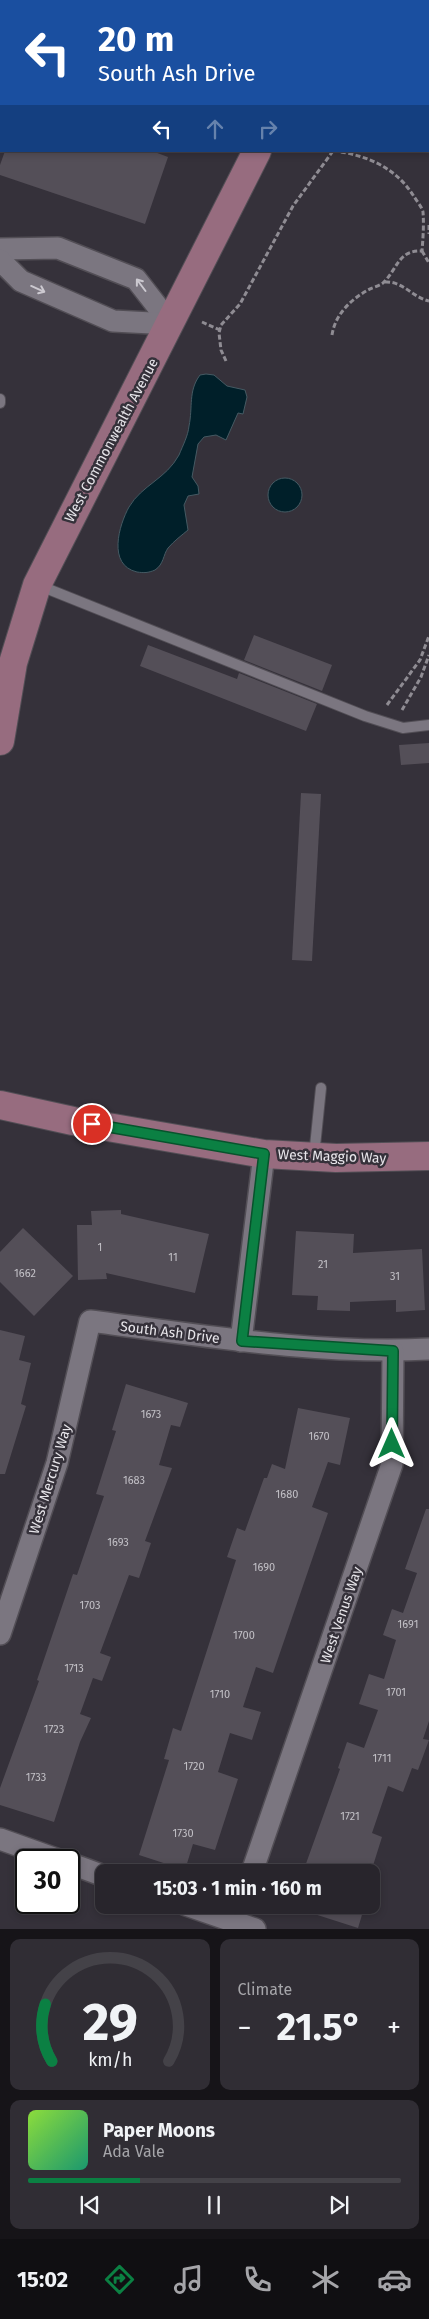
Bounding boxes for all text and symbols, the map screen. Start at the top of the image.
text: 20 m [98,18,174,60]
icon: left [15,20,80,85]
text: South Ash Drive [98,60,256,87]
icon: left [148,115,176,143]
icon: ahead [201,115,229,143]
icon: right [254,115,282,143]
one-way arrow [136,279,147,292]
one-way arrow [30,284,45,294]
street label: West Commonwealth Avenue [61,355,162,525]
pin [71,1103,113,1145]
icon: arrive [78,1110,106,1138]
street label: West Maggio Way [277,1146,387,1167]
house number: 1 [98,1241,102,1254]
house number: 11 [168,1251,178,1264]
house number: 21 [318,1258,328,1271]
house number: 1662 [14,1267,36,1280]
house number: 31 [390,1270,400,1283]
street label: South Ash Drive [119,1318,221,1347]
house number: 1673 [141,1408,161,1421]
position arrow [365,1417,417,1469]
street label: West Mercury Way [26,1422,75,1536]
house number: 1670 [308,1430,330,1443]
house number: 1683 [123,1474,145,1487]
house number: 1680 [276,1488,298,1501]
house number: 1693 [107,1536,129,1549]
house number: 1690 [253,1561,275,1574]
street label: West Venus Way [317,1564,366,1666]
house number: 1703 [79,1599,101,1612]
house number: 1691 [398,1618,418,1631]
house number: 1700 [233,1629,255,1642]
house number: 1713 [64,1662,84,1675]
house number: 1701 [386,1686,406,1699]
house number: 1710 [210,1688,230,1701]
house number: 1723 [44,1723,64,1736]
house number: 1711 [373,1752,391,1765]
house number: 1720 [183,1760,205,1773]
house number: 1733 [26,1771,46,1784]
house number: 1721 [340,1810,360,1823]
house number: 1730 [172,1827,194,1840]
speed limit sign: 30 [15,1849,80,1914]
text: 15:03 · 1 min · 160 m [153,1877,322,1900]
text: Climate [238,1980,292,1999]
text: 29 [82,1991,137,2054]
text: 21.5° [276,2004,362,2050]
text: − [238,2011,252,2044]
text: + [387,2011,401,2044]
text: km/h [88,2049,132,2071]
text: Paper Moons [103,2119,215,2142]
text: Ada Vale [103,2142,165,2161]
icon: previous [76,2191,104,2219]
icon: pause [200,2191,228,2219]
icon: next [325,2191,353,2219]
icon: directions [102,2262,137,2297]
icon: music [171,2262,206,2297]
icon: phone [240,2262,275,2297]
icon: climate [308,2262,343,2297]
icon: car [377,2262,412,2297]
text: 15:02 [17,2266,68,2293]

